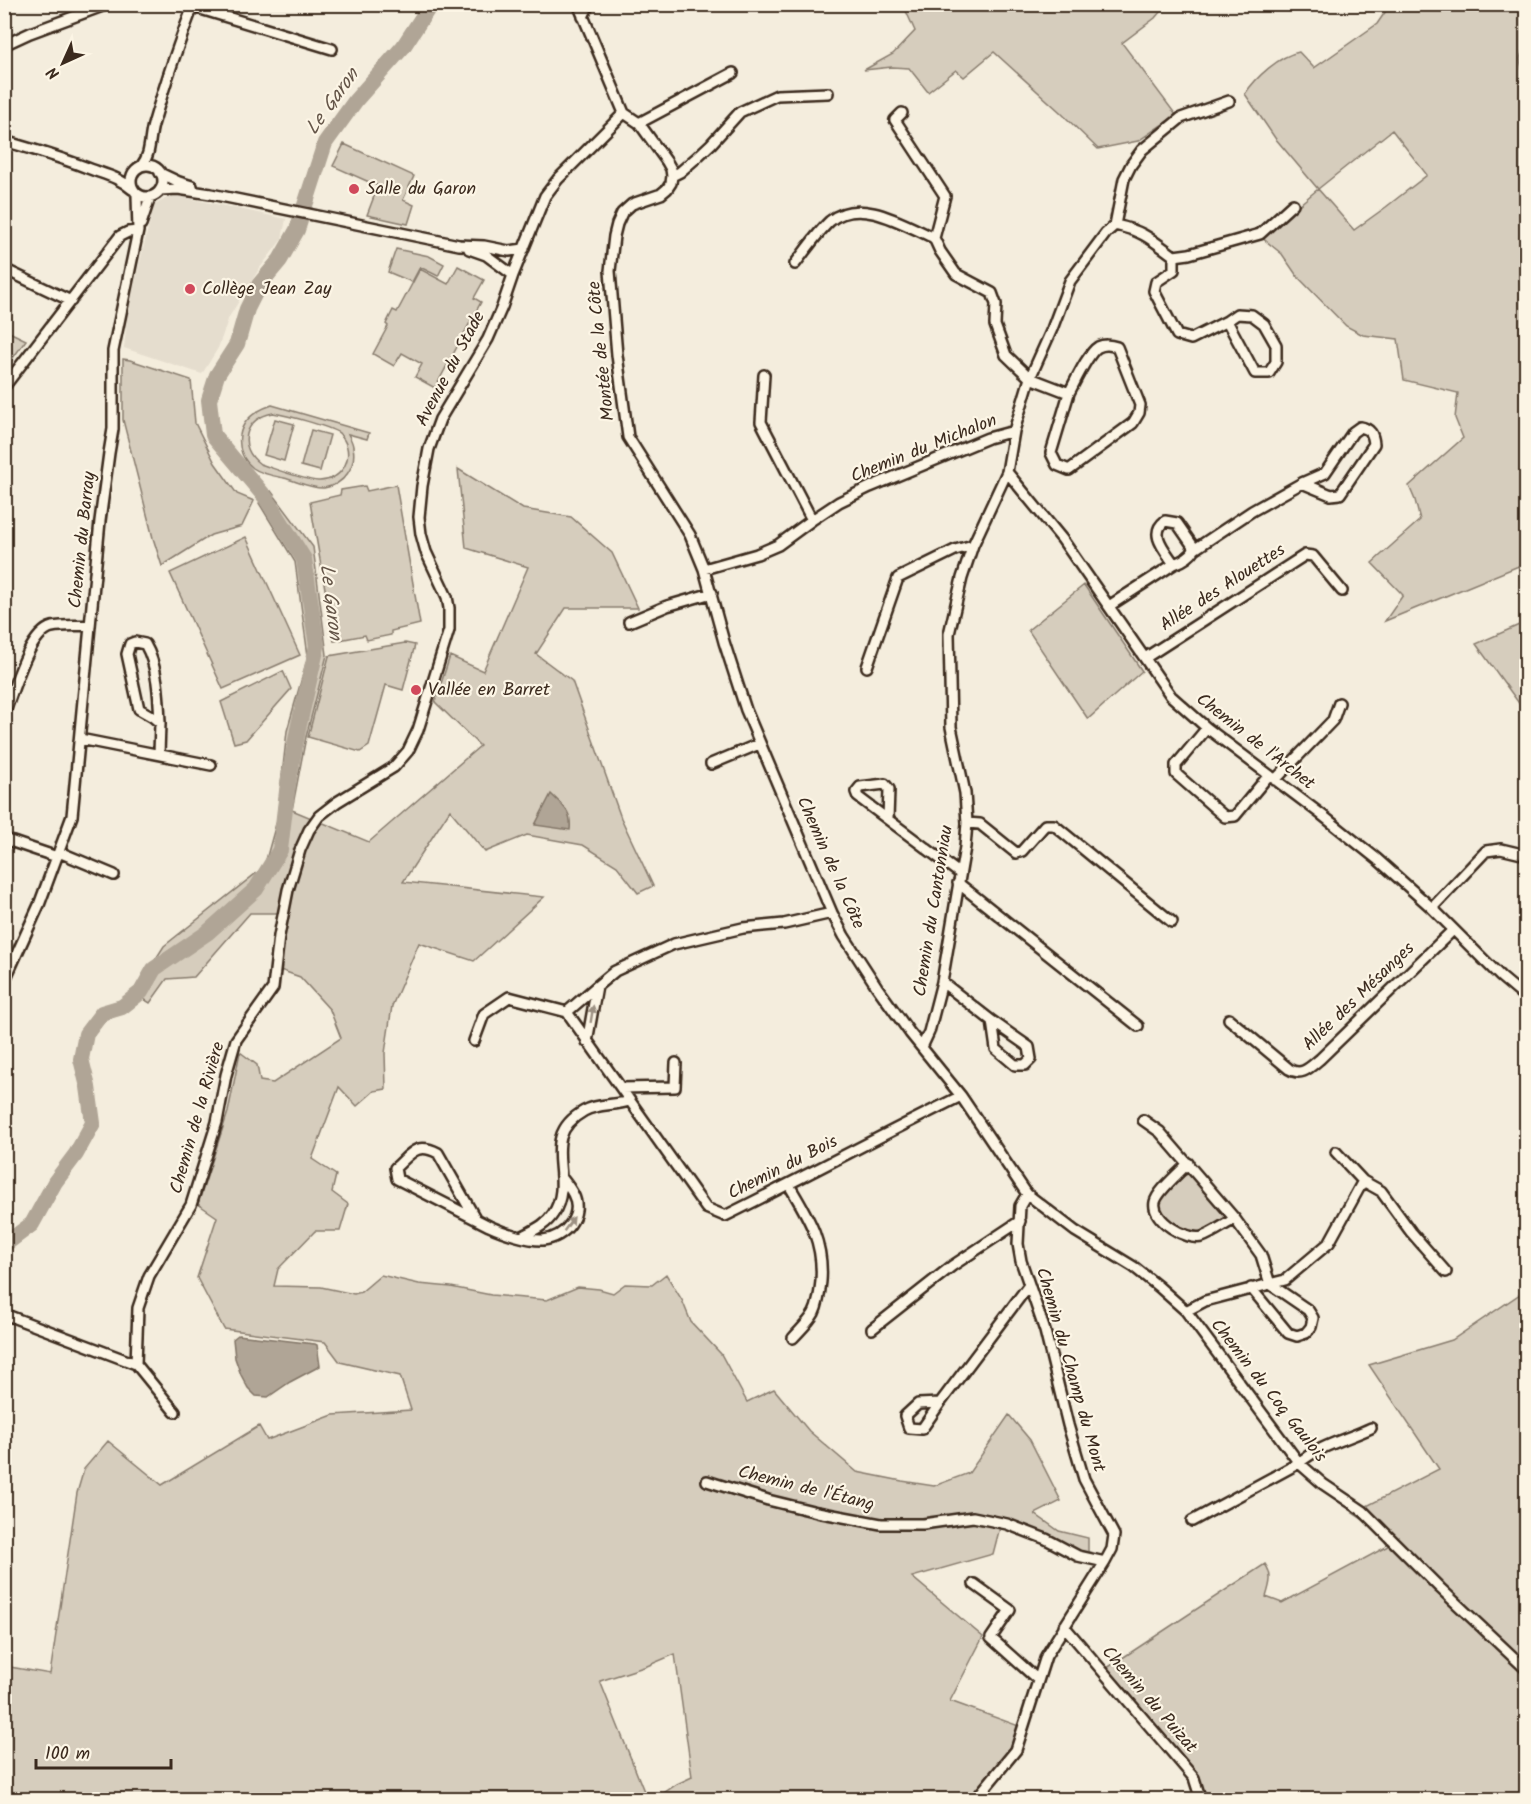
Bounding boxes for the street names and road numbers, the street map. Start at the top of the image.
street label: Montée de la Côte [580,280,624,422]
street label: Avenue du Stade [408,306,494,432]
street label: Chemin du Michalon [846,406,1002,492]
street label: Chemin du Barray [61,470,105,610]
street label: Allée des Alouettes [1154,536,1292,640]
street label: Chemin de l'Archet [1189,686,1322,799]
street label: Chemin de la Côte [788,792,872,934]
street label: Chemin du Cantonniau [906,823,962,999]
street label: Allée des Mésanges [1296,935,1422,1059]
street label: Chemin de la Rivière [162,1039,234,1197]
street label: Chemin du Bois [723,1128,844,1208]
street label: Chemin du Champ du Mont [1027,1264,1113,1477]
street label: Chemin du Coq Gaulois [1202,1313,1334,1470]
street label: Chemin de l'Étang [735,1458,877,1520]
street label: Chemin du Puizat [1094,1640,1205,1761]

